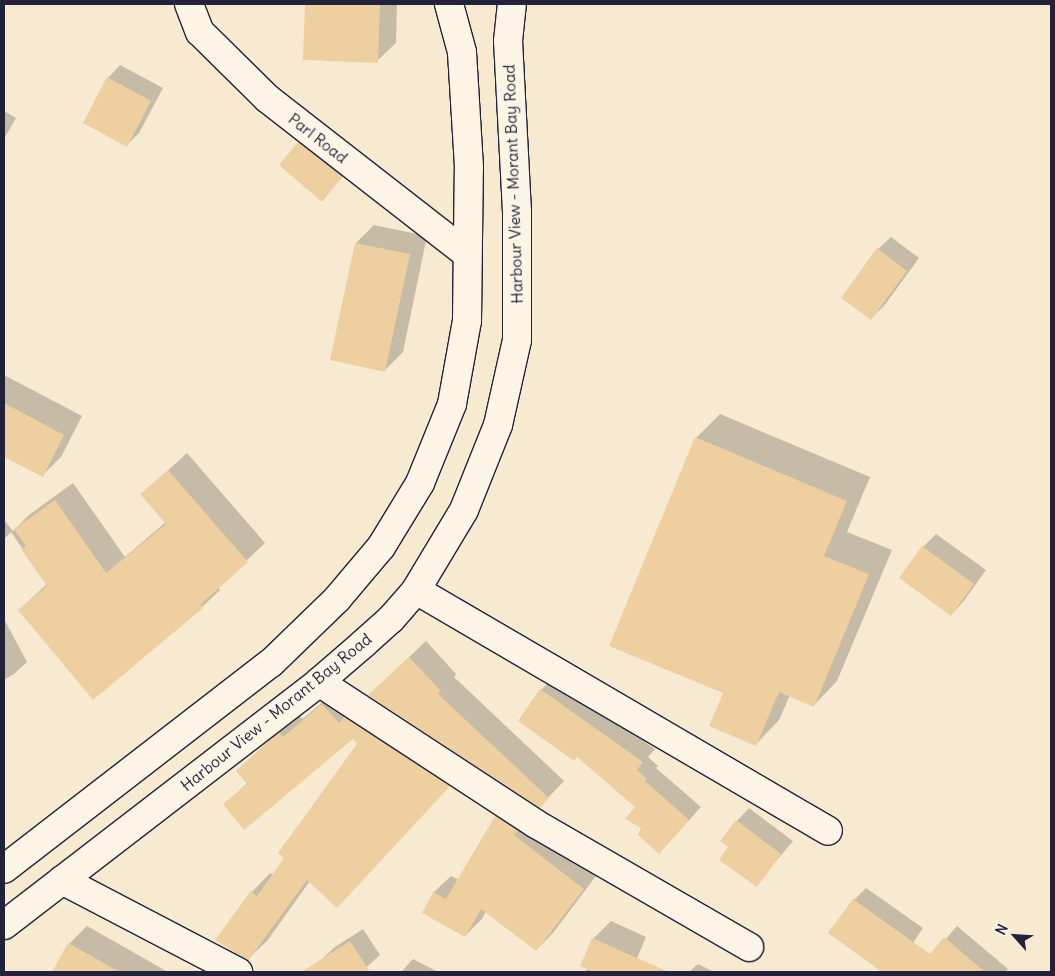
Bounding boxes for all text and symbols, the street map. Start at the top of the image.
street label: Harbour View - Morant Bay Road [499,64,527,304]
street label: Parl Road [285,109,351,167]
street label: Harbour View - Morant Bay Road [177,629,375,795]
north arrow [990,911,1040,961]
text: N [991,921,1012,938]

